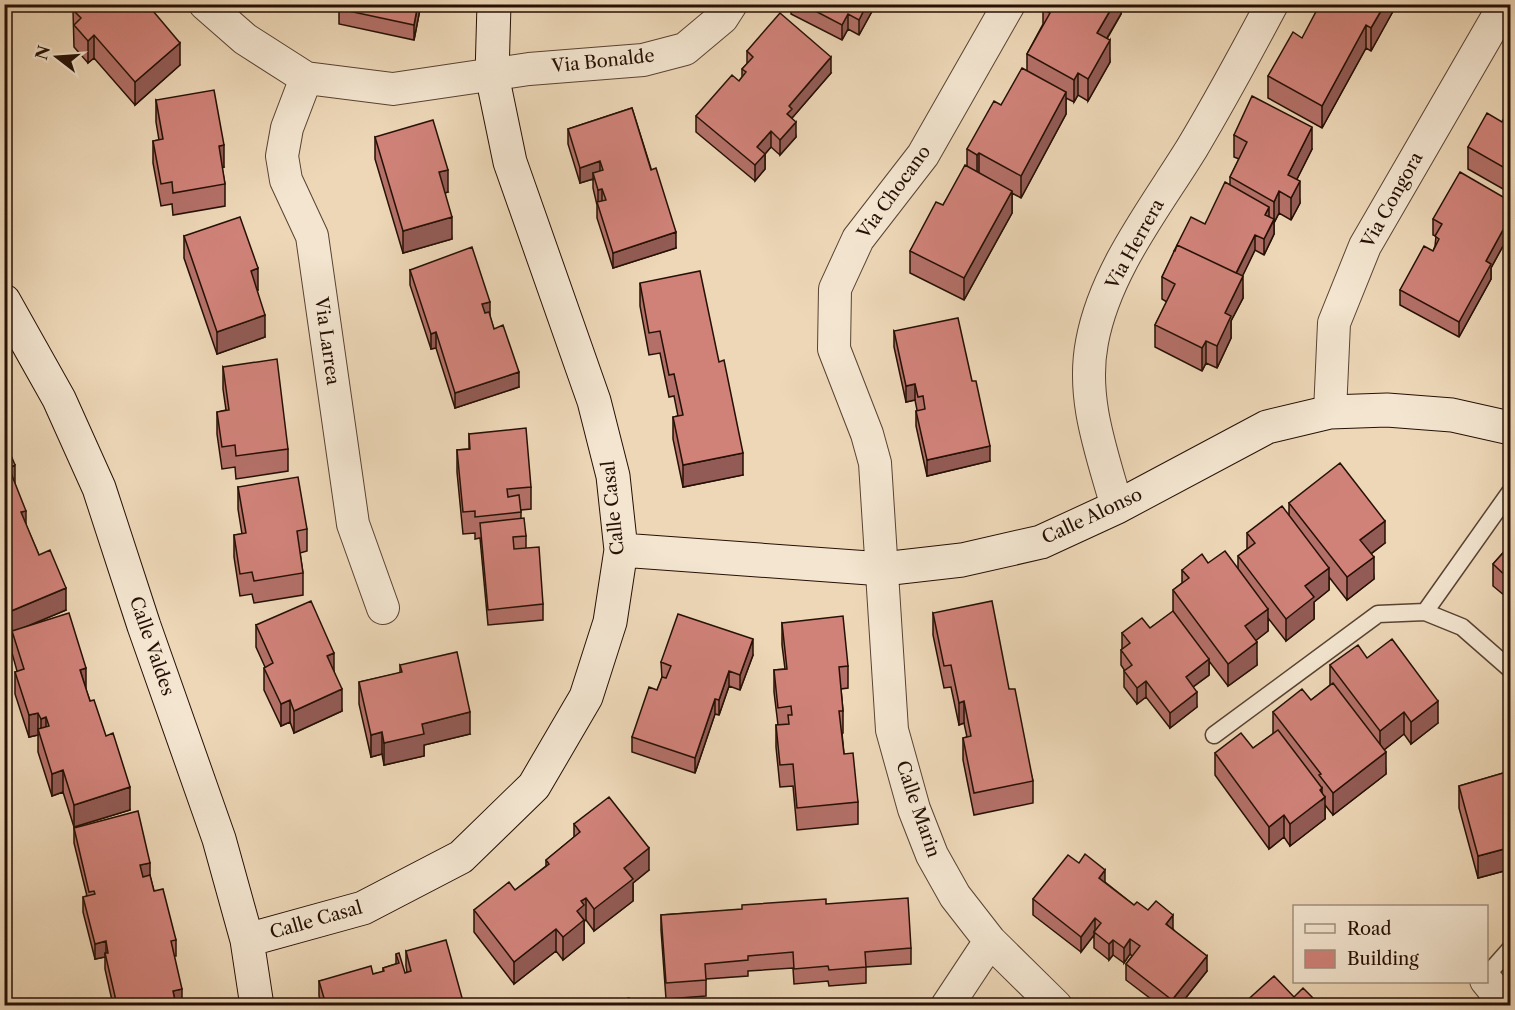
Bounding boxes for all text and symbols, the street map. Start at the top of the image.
north arrow [27,27,87,87]
text: N [31,43,54,62]
street label: Via Bonalde [549,45,656,77]
street label: Via Chocano [852,141,935,244]
street label: Via Congora [1356,148,1428,253]
street label: Via Herrera [1101,195,1169,294]
street label: Via Larrea [310,295,344,387]
street label: Calle Casal [597,460,629,556]
street label: Calle Alonso [1038,483,1146,549]
street label: Calle Valdes [125,594,179,698]
street label: Calle Marin [891,758,945,860]
street label: Calle Casal [267,896,365,944]
legend [1293,905,1488,983]
text: Road [1347,918,1392,940]
text: Building [1347,948,1419,970]

